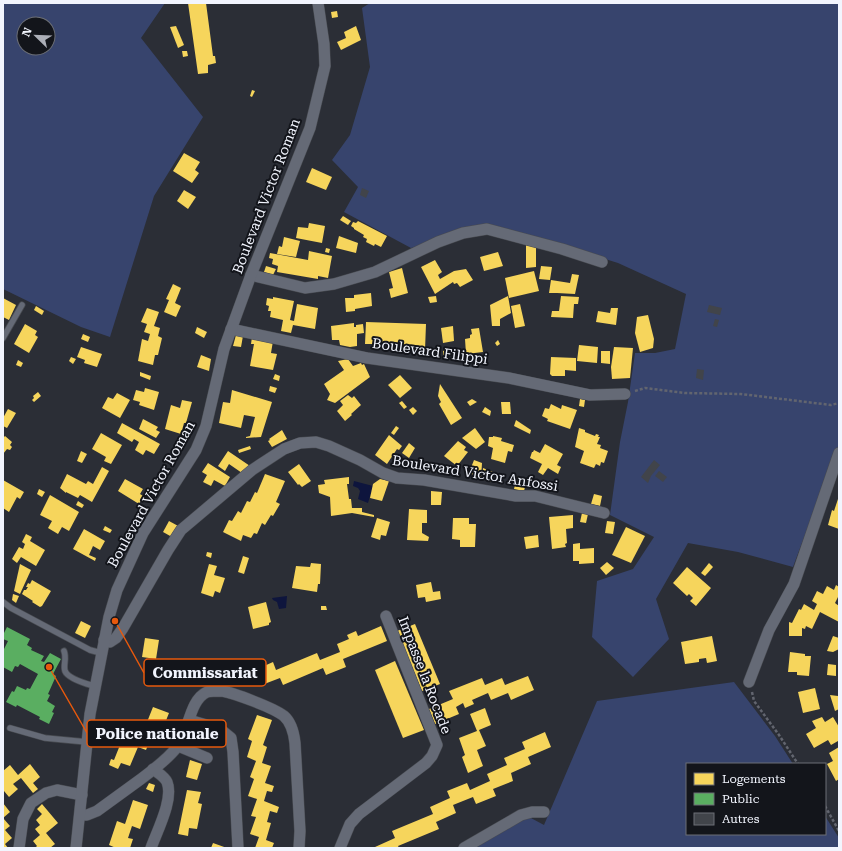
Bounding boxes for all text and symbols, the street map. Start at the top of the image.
north arrow [16,16,56,56]
text: N [20,25,35,39]
street label: Boulevard Victor Roman [229,116,303,276]
street label: Boulevard Filippi [371,335,489,367]
street label: Boulevard Victor Roman [104,418,198,570]
street label: Boulevard Victor Anfossi [391,452,560,494]
street label: Impasse la Rocade [395,614,455,736]
callout: Commissariat [144,659,266,686]
text: Commissariat [152,664,258,682]
callout: Police nationale [87,720,226,747]
text: Police nationale [96,725,219,743]
legend [686,763,826,835]
text: Logements [722,772,786,786]
text: Public [722,792,760,806]
text: Autres [722,812,760,826]

